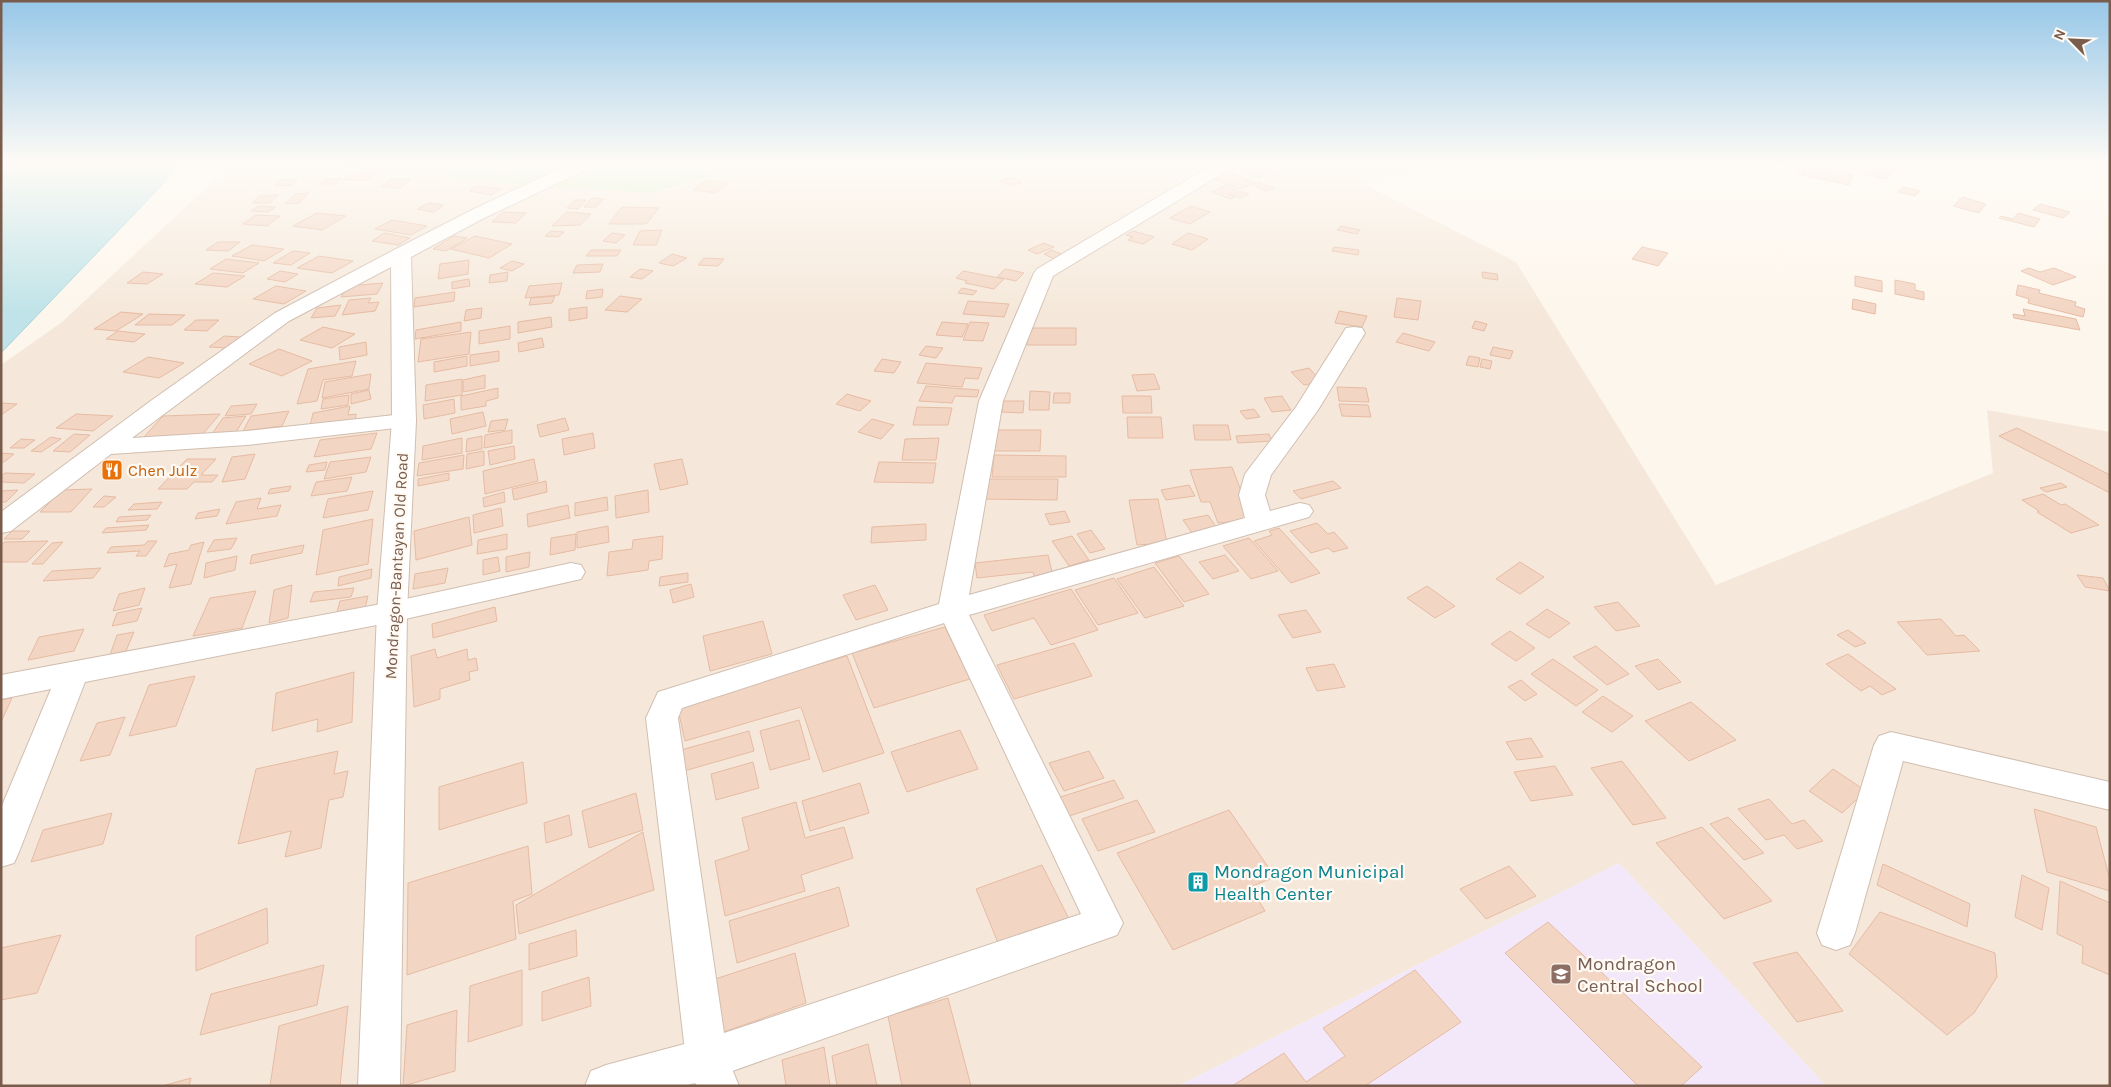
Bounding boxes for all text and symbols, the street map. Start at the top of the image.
north arrow [2046,15,2096,65]
text: N [2050,27,2069,43]
street label: Mondragon-Bantayan Old Road [381,452,412,680]
restaurant icon: Chen Julz [100,458,124,482]
place label: Chen Julz [128,461,197,480]
place label: Mondragon Municipal Health Center [1214,861,1405,905]
building icon: Mondragon Municipal Health Center [1186,870,1210,894]
place label: Mondragon Central School [1577,953,1703,997]
school or university icon: Mondragon Central School [1549,962,1573,986]

